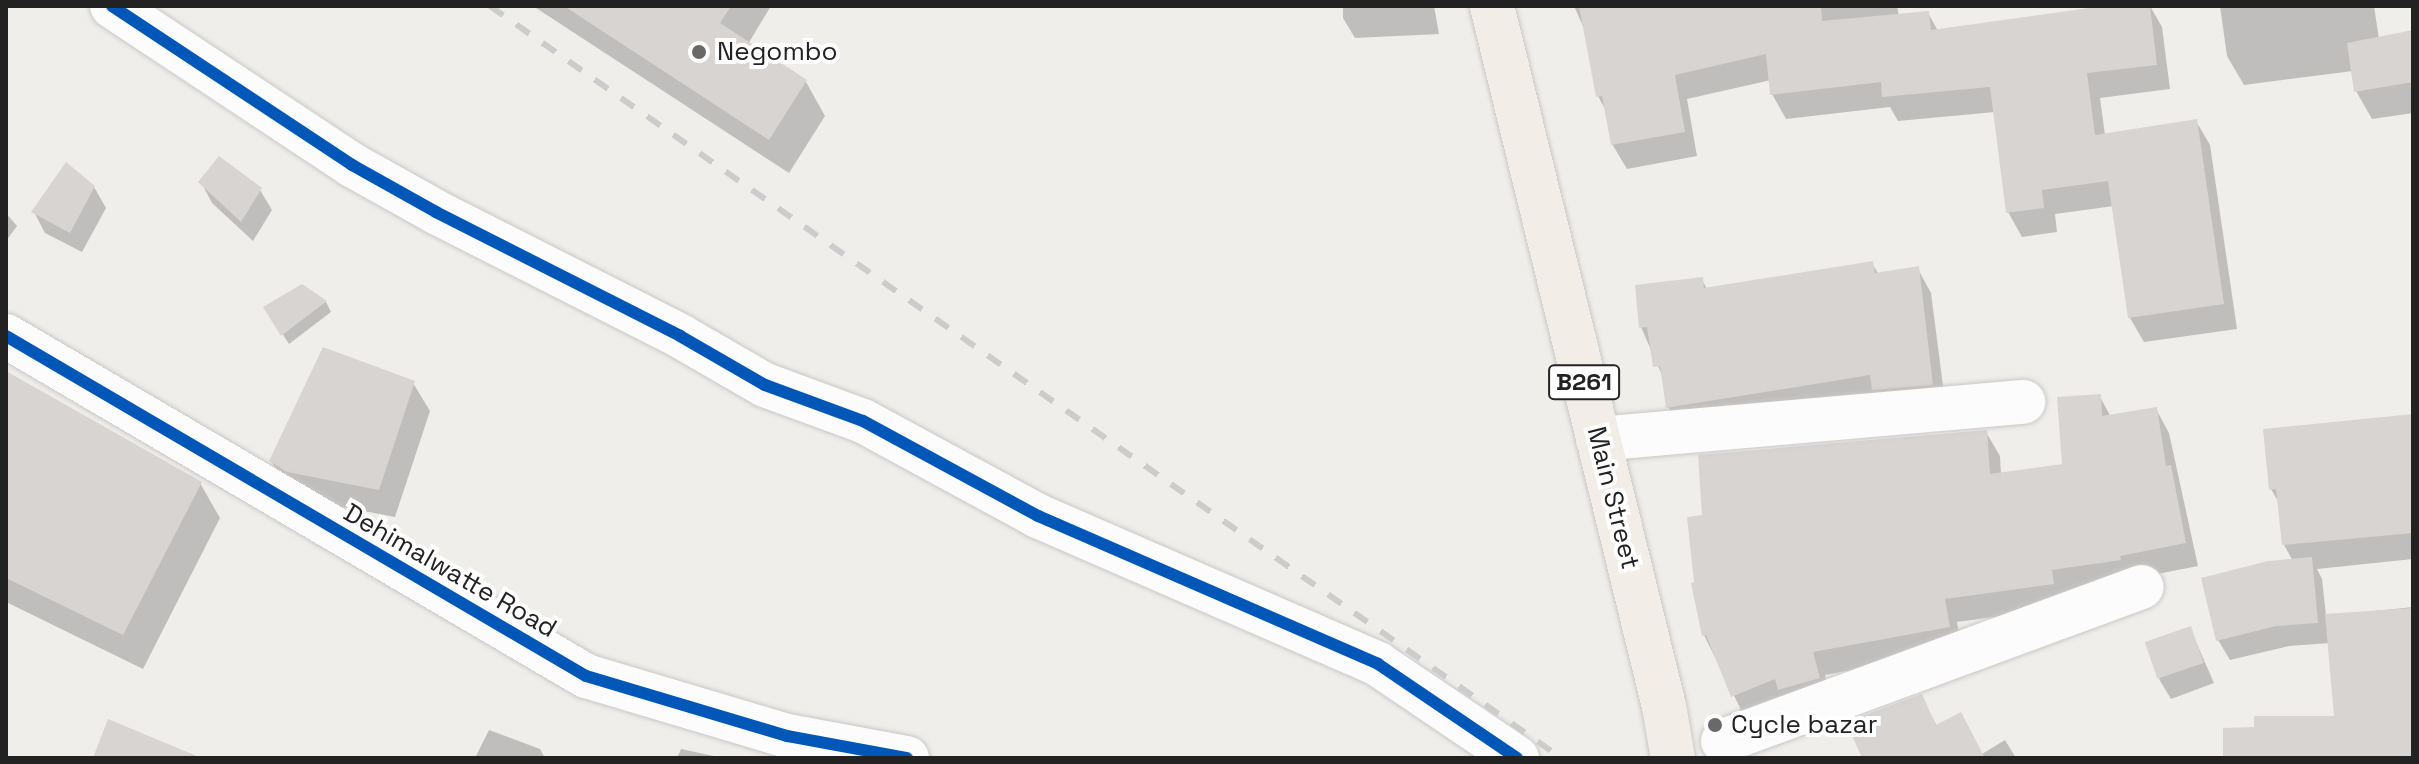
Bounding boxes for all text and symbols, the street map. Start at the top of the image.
place label: Negombo [717,36,838,68]
marker: Negombo [688,41,710,63]
road number: B261 [1548,362,1620,402]
street label: Main Street [1580,423,1646,573]
street label: Dehimalwatte Road [338,497,562,645]
place label: Cycle bazar [1731,709,1878,741]
marker: Cycle bazar [1706,716,1724,734]

